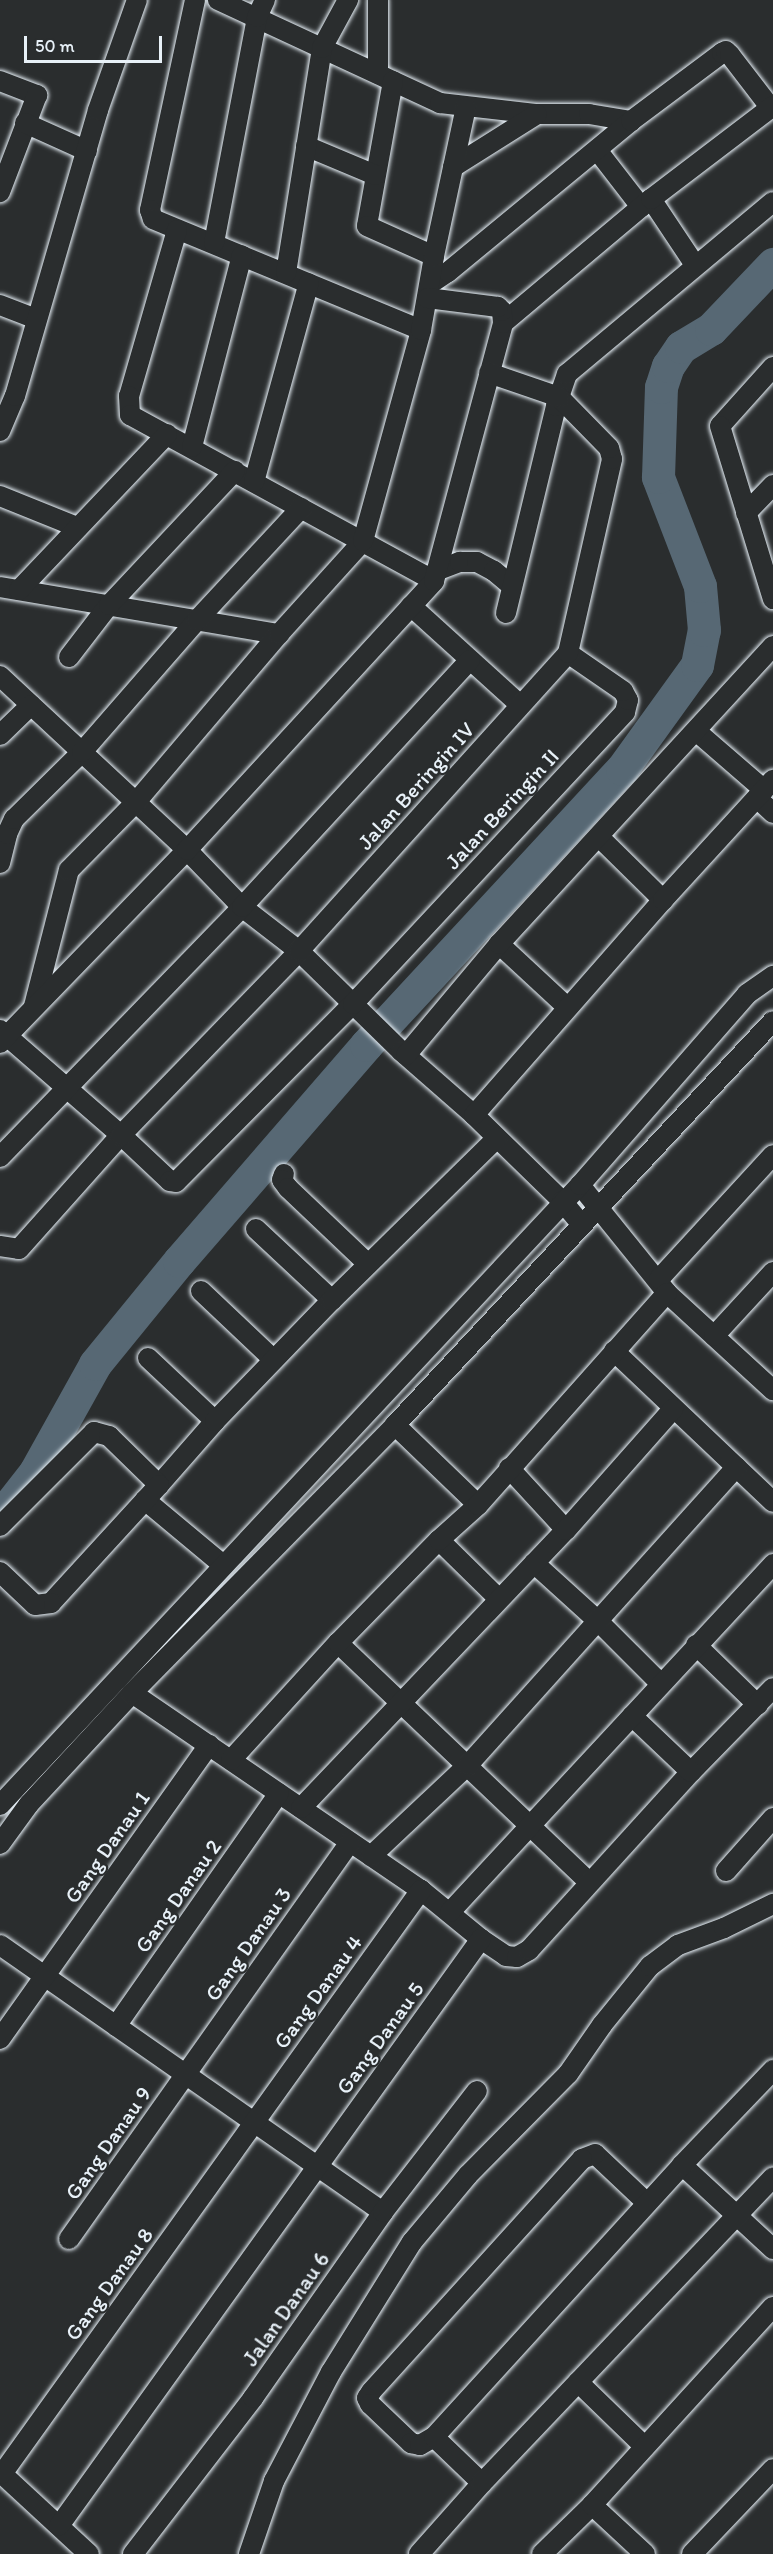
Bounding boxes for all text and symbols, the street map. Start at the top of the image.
scale bar [27,24,165,62]
text: 50 m [35,35,75,57]
street label: Jalan Beringin IV [352,717,480,855]
street label: Jalan Beringin II [440,744,564,874]
street label: Gang Danau 1 [58,1785,156,1909]
street label: Gang Danau 2 [129,1834,227,1958]
street label: Gang Danau 3 [199,1882,297,2006]
street label: Gang Danau 4 [268,1930,368,2054]
street label: Gang Danau 5 [330,1976,430,2100]
street label: Gang Danau 9 [59,2081,157,2205]
street label: Gang Danau 8 [59,2222,159,2346]
street label: Jalan Danau 6 [237,2247,335,2371]

